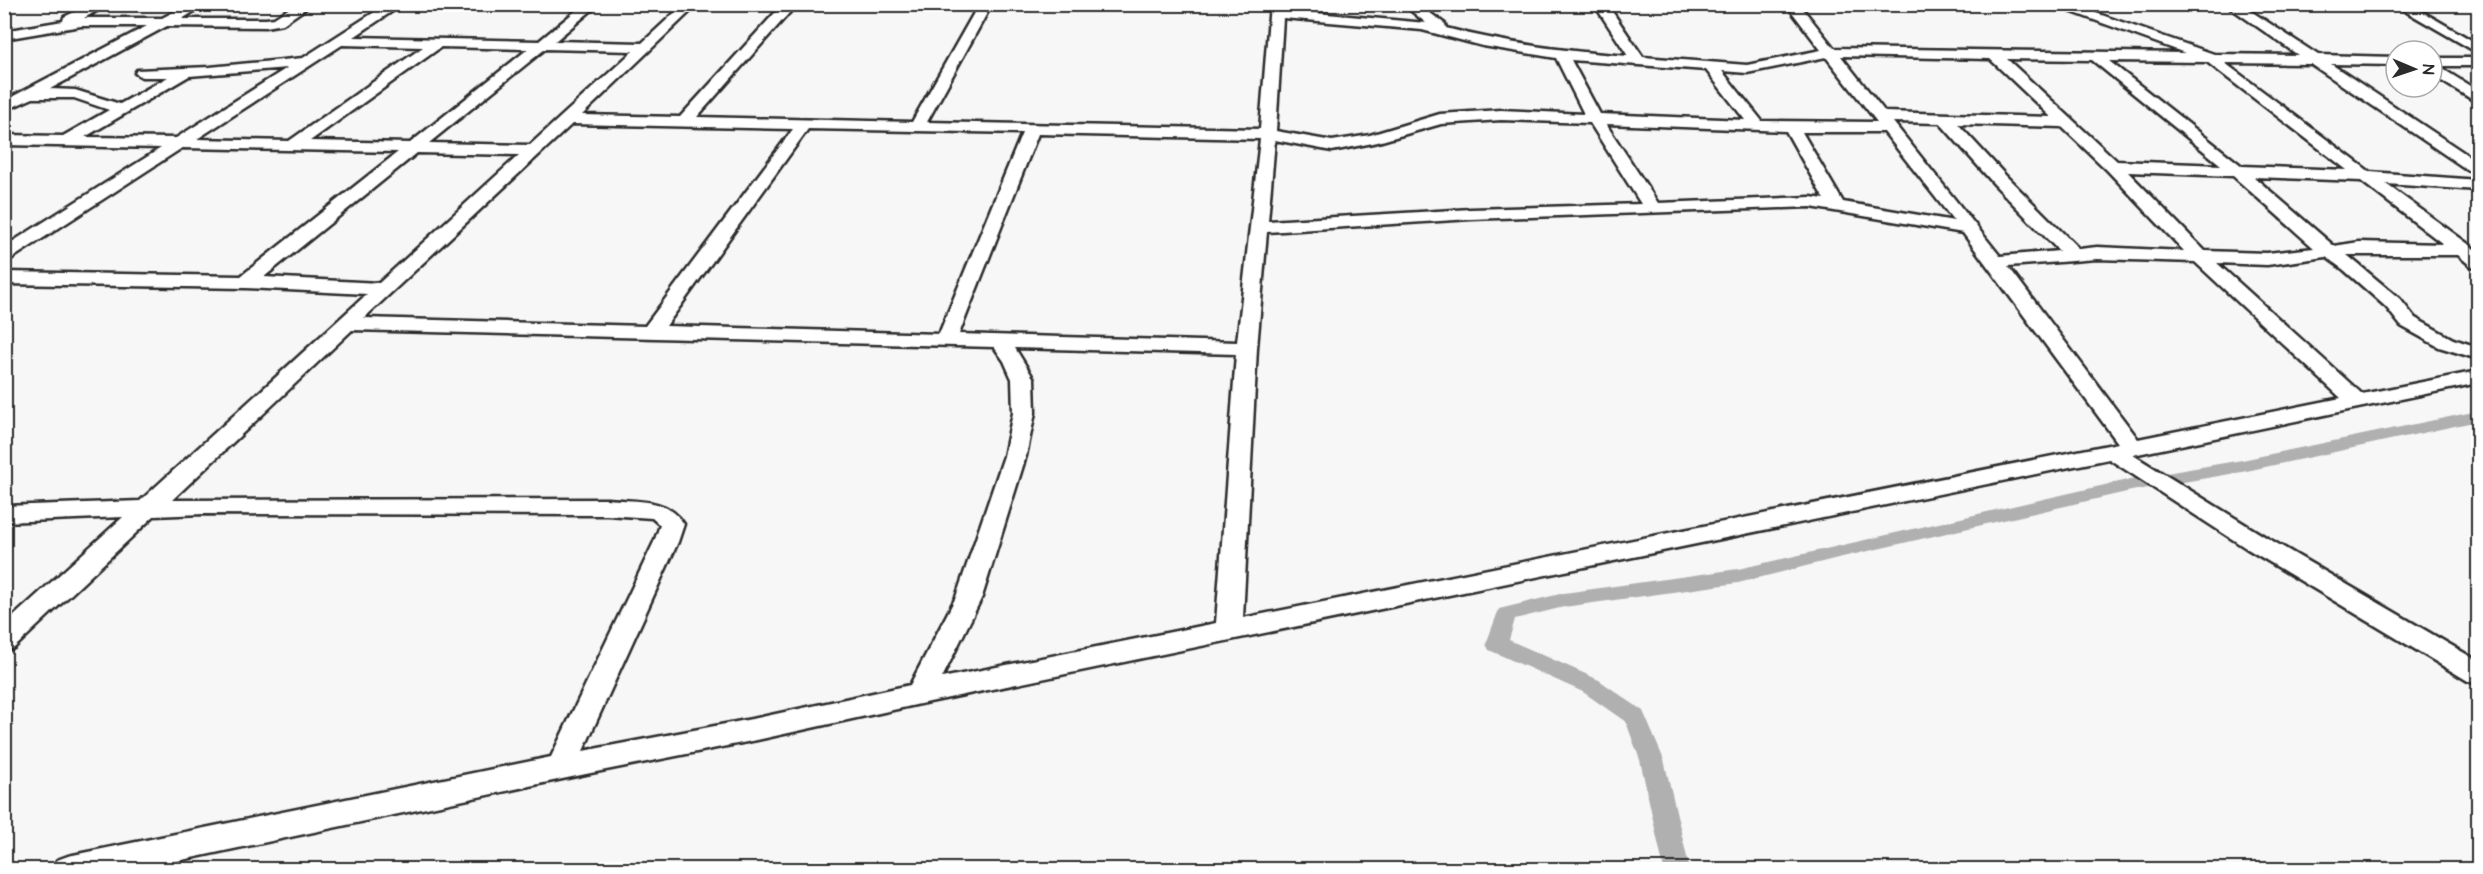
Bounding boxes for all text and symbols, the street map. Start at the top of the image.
north arrow [2384,39,2444,99]
text: N [2417,64,2439,75]

